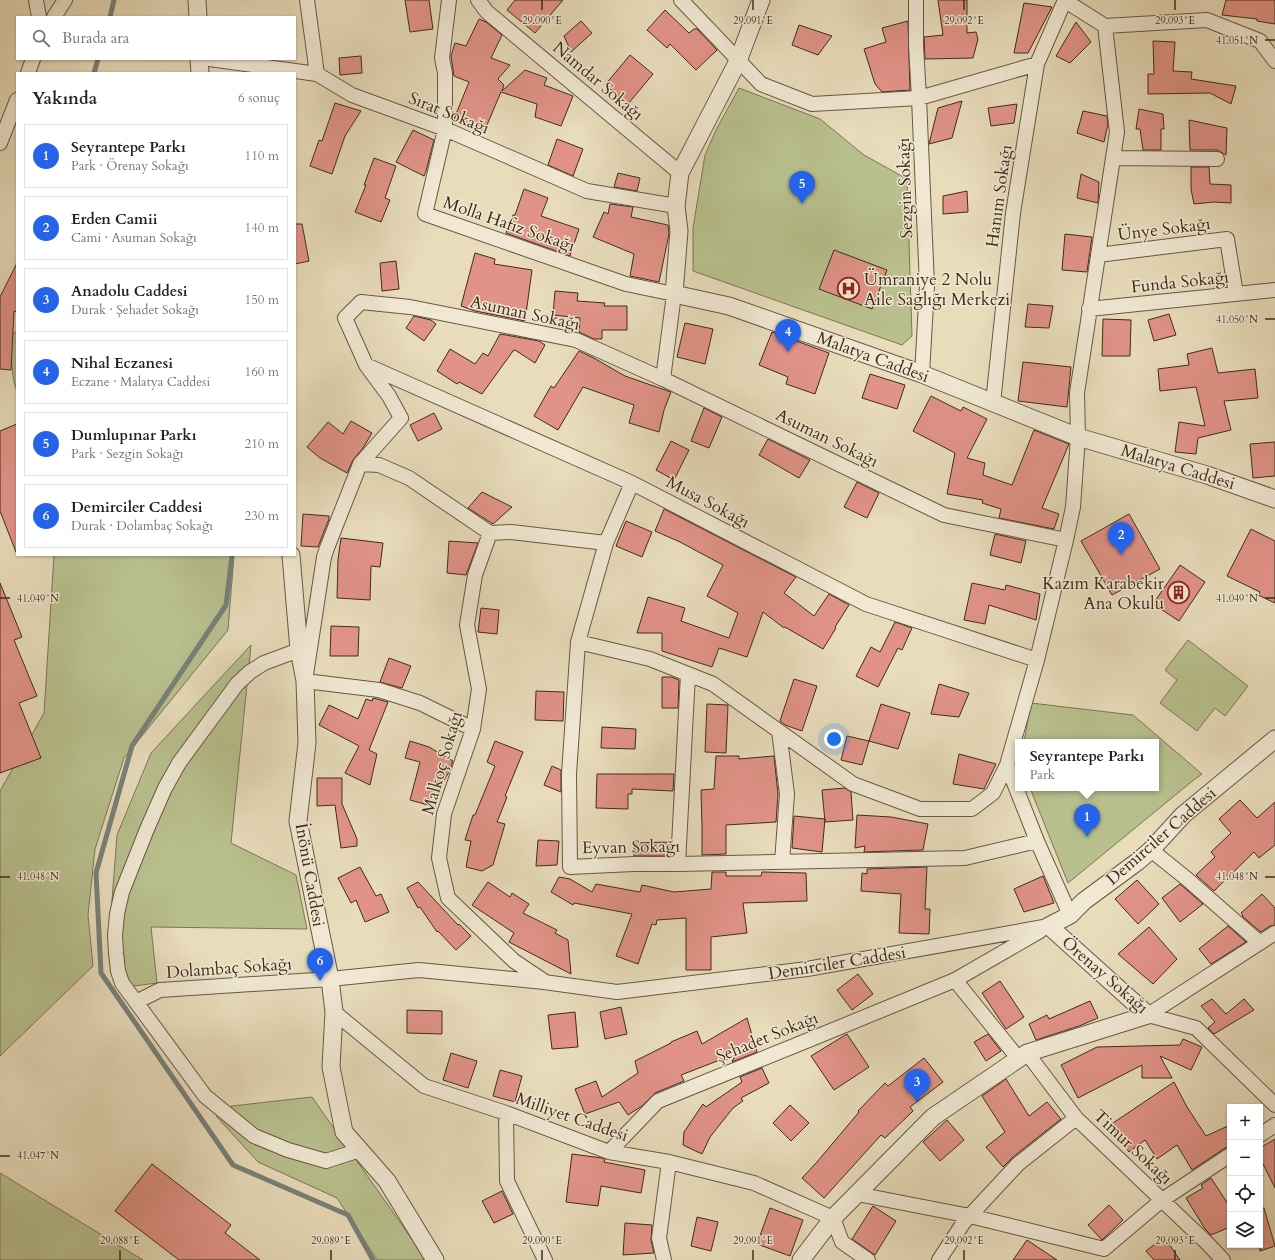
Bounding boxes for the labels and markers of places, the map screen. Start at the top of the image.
pin: 5 [789,171,815,204]
place label: Ümraniye 2 Nolu Aile Sağlığı Merkezi [864,268,1010,311]
hospital icon: Ümraniye 2 Nolu Aile Sağlığı Merkezi [835,276,861,302]
pin: 4 [775,319,801,352]
pin: 2 [1108,522,1134,555]
place label: Kazım Karabekir Ana Okulu [1042,572,1165,615]
building icon: Kazım Karabekir Ana Okulu [1166,580,1192,606]
pin: 1 [1074,804,1100,837]
pin: 6 [307,948,333,981]
pin: 3 [904,1069,930,1102]

